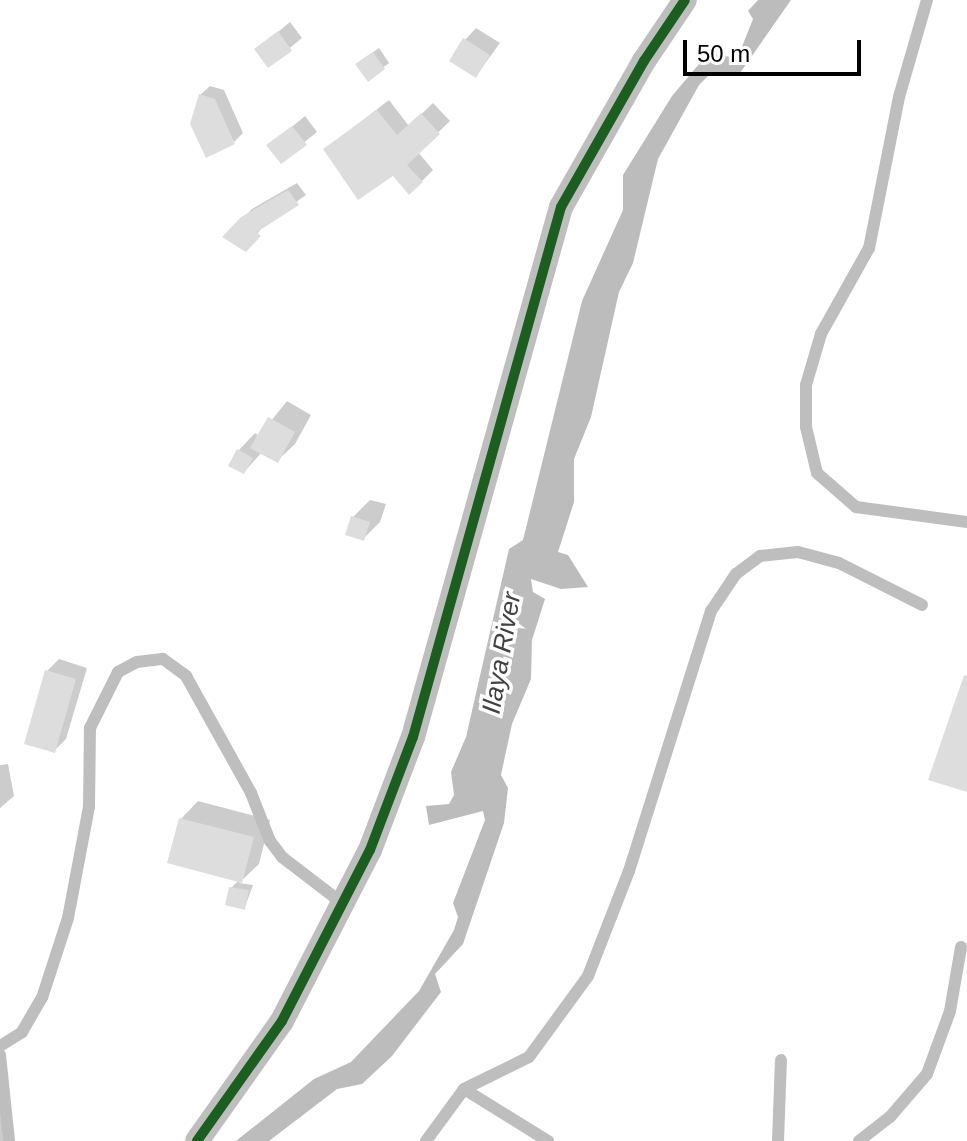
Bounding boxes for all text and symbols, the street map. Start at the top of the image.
scale bar [687,24,865,74]
text: 50 m [697,40,750,67]
water label: Ilaya River [476,590,528,716]

